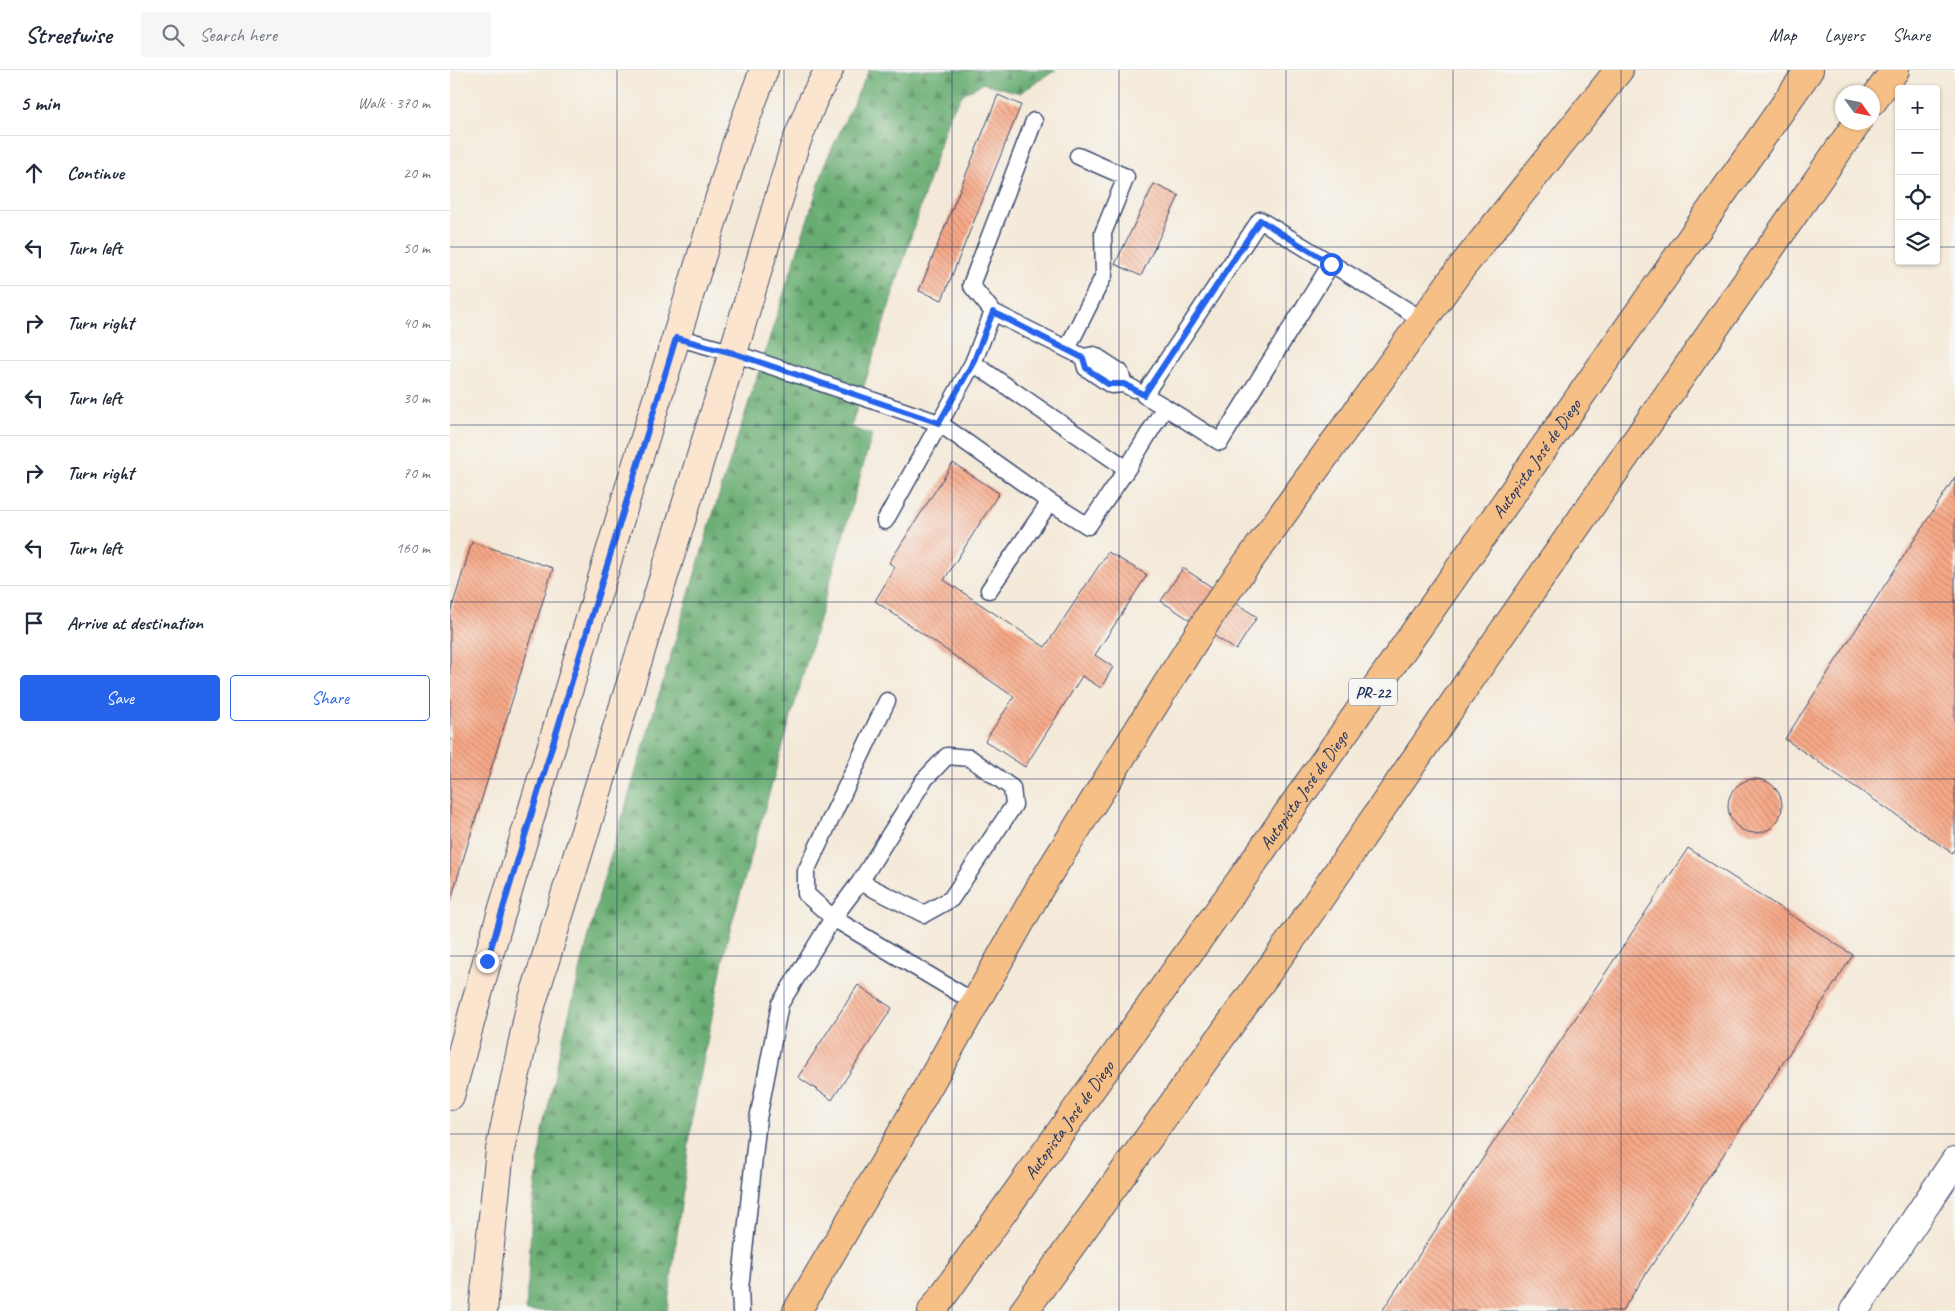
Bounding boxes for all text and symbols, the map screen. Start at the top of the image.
search box [141,12,491,57]
text: Streetwise [25,20,111,50]
icon: search [159,21,187,49]
text: Search here [199,23,277,47]
text: Map [1769,24,1797,46]
text: Layers [1825,24,1864,46]
text: Share [1892,24,1930,46]
north arrow [1835,85,1880,130]
map controls [1895,85,1940,265]
button: + [1895,85,1940,130]
text: 5 min [20,90,60,116]
text: Walk · 370 m [358,93,430,113]
button: − [1895,130,1940,175]
icon: ahead [20,159,48,187]
text: Continue [67,161,124,185]
text: 20 m [403,163,430,183]
button: locate [1895,175,1940,220]
button: layers [1895,220,1940,265]
icon: left [20,234,48,262]
text: Turn left [67,236,122,260]
text: 50 m [403,238,430,258]
route start [1320,253,1343,276]
icon: right [20,309,48,337]
text: Turn right [67,311,134,335]
text: 40 m [403,313,430,333]
icon: left [20,384,48,412]
text: Turn left [67,386,122,410]
text: 30 m [403,388,430,408]
street label: Autopista José de Diego [1487,393,1587,522]
icon: right [20,459,48,487]
text: Turn right [67,461,134,485]
text: 70 m [403,463,430,483]
icon: left [20,534,48,562]
text: Turn left [67,536,122,560]
text: 160 m [396,538,430,558]
icon: arrive [20,609,48,637]
text: Arrive at destination [67,611,203,635]
button: Save [20,675,220,721]
button: Share [230,675,430,721]
road number: PR-22 [1349,678,1397,706]
street label: Autopista José de Diego [1255,725,1354,854]
route end [476,950,499,973]
street label: Autopista José de Diego [1019,1055,1120,1183]

